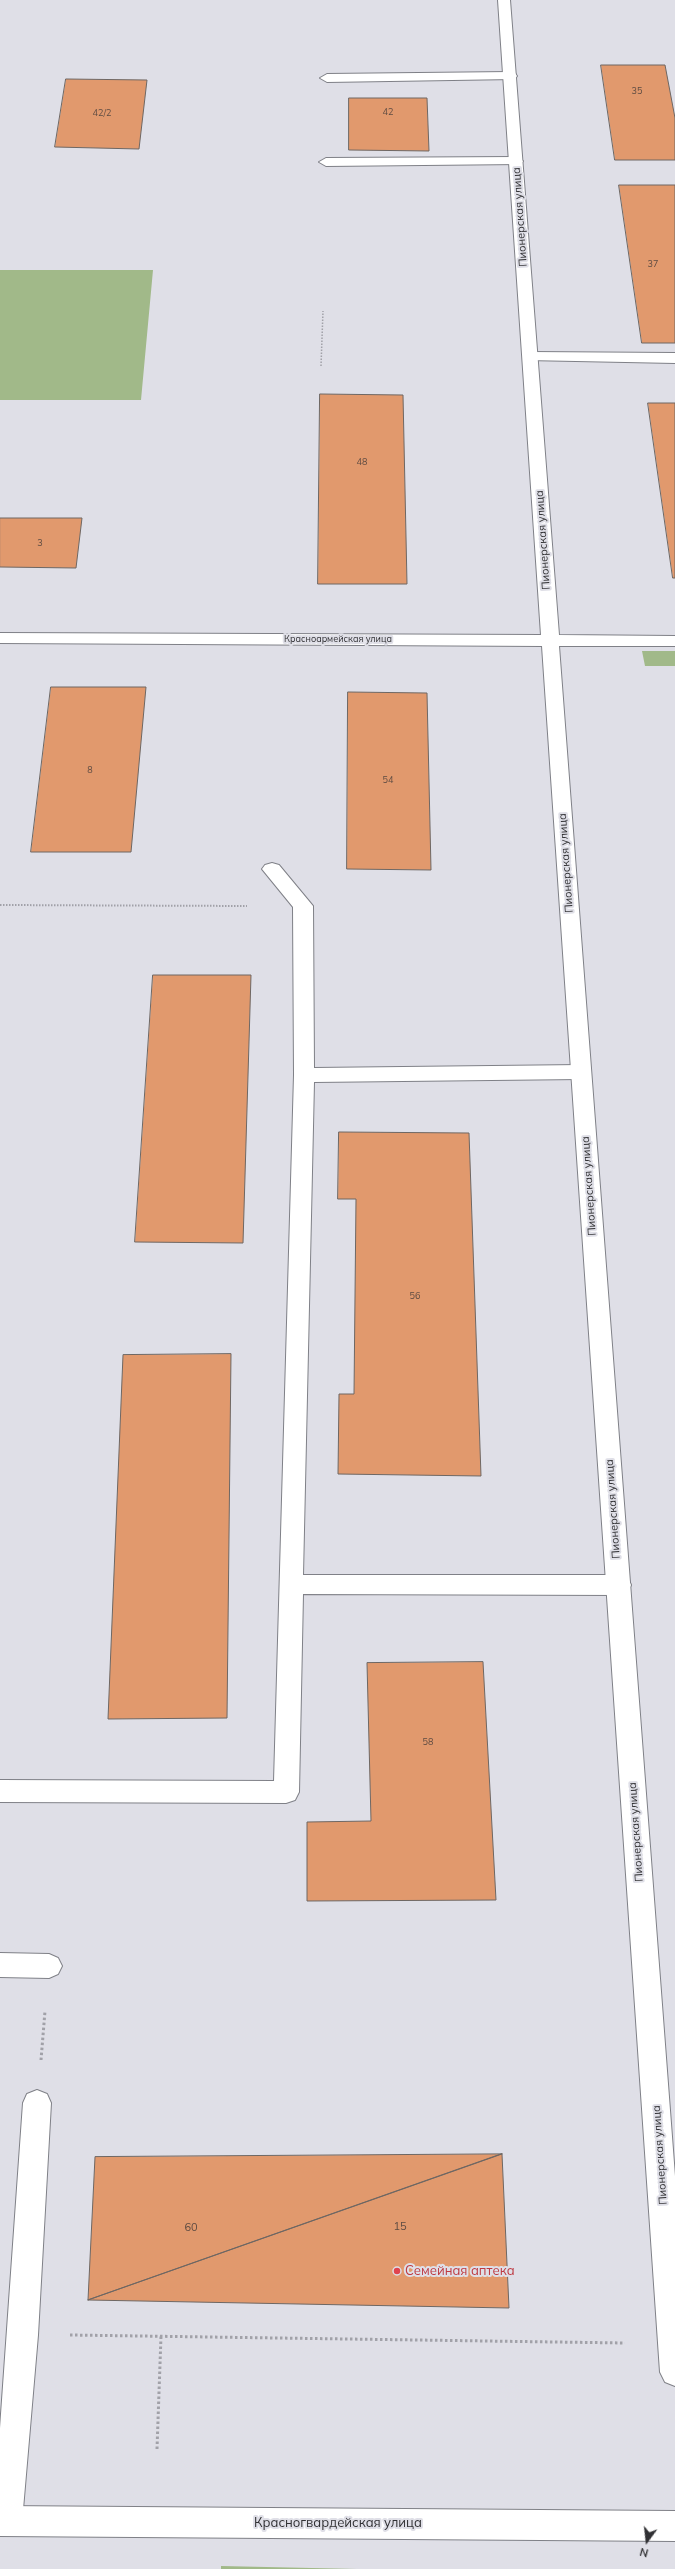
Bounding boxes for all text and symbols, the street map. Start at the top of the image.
house number: 35 [632,86,642,96]
house number: 42 [383,107,393,117]
house number: 42/2 [93,108,111,118]
street label: Пионерская улица [510,167,530,267]
house number: 37 [648,259,658,269]
house number: 48 [357,457,367,467]
street label: Пионерская улица [533,490,553,590]
house number: 3 [37,538,43,548]
street label: Красноармейская улица [284,634,392,644]
house number: 8 [87,765,93,775]
house number: 54 [383,775,393,785]
street label: Пионерская улица [556,813,576,913]
street label: Пионерская улица [579,1136,599,1236]
house number: 56 [410,1291,420,1301]
street label: Пионерская улица [603,1459,623,1559]
house number: 58 [423,1737,433,1747]
street label: Пионерская улица [626,1782,646,1882]
street label: Пионерская улица [650,2105,670,2205]
house number: 15 [393,2220,407,2234]
house number: 60 [184,2221,198,2235]
place label: Семейная аптека [405,2263,515,2279]
marker: Семейная аптека [392,2266,402,2276]
street label: Красногвардейская улица [254,2515,422,2531]
north arrow [627,2521,667,2561]
text: N [638,2545,650,2560]

